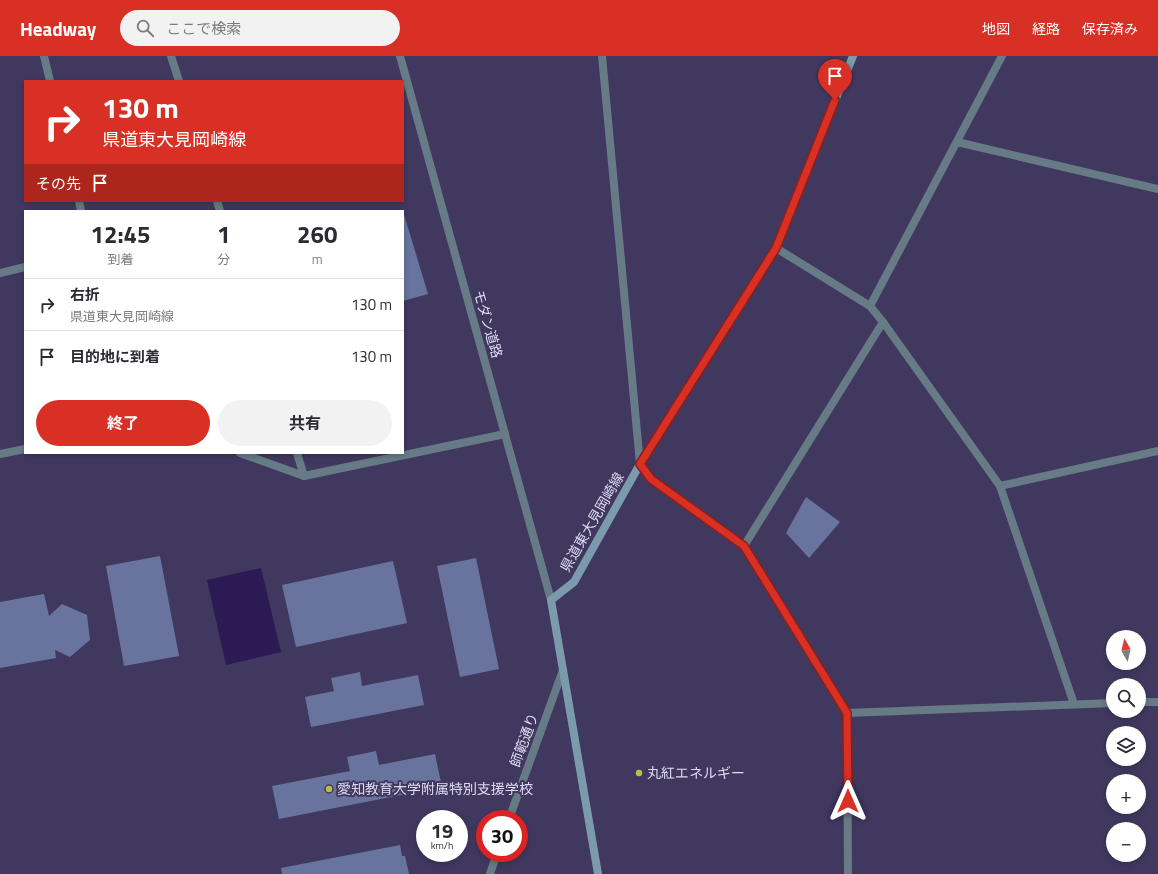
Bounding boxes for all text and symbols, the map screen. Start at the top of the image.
search box [120,10,400,46]
text: Headway [20,14,96,43]
icon: search [134,17,156,39]
text: ここで検索 [166,17,241,40]
text: 地図 [982,18,1010,39]
text: 経路 [1032,18,1060,39]
text: 保存済み [1082,18,1138,39]
pin [818,59,852,100]
icon: arrive [824,65,846,87]
text: 130 m [102,86,179,129]
icon: right [36,96,88,148]
text: 県道東大見岡崎線 [102,126,246,153]
text: その先 [36,172,81,195]
icon: arrive [89,172,111,194]
text: 12:45 [91,216,150,252]
text: 1 [217,216,231,252]
text: 260 [297,216,337,252]
text: 到着 [108,249,134,269]
text: 分 [217,249,230,269]
text: m [312,249,323,269]
text: 右折 [70,283,100,306]
street label: モダン道路 [469,287,508,360]
text: 130 m [351,293,392,316]
icon: right [36,294,58,316]
text: 県道東大見岡崎線 [70,306,174,326]
text: 目的地に到着 [70,345,160,368]
text: 130 m [351,345,392,368]
icon: arrive [36,346,58,368]
button: 終了 [36,400,210,446]
button: 共有 [218,400,392,446]
street label: 県道東大見岡崎線 [554,468,629,575]
north arrow [1106,630,1146,670]
map controls [1106,630,1146,862]
button: search [1106,678,1146,718]
street label: 師範通り [504,710,543,770]
button: layers [1106,726,1146,766]
place label: 丸紅エネルギー [647,762,745,783]
marker: 丸紅エネルギー [634,768,644,778]
button: + [1106,774,1146,814]
place label: 愛知教育大学附属特別支援学校 [337,778,533,799]
position arrow [827,780,869,822]
marker: 愛知教育大学附属特別支援学校 [324,784,334,794]
speed limit sign: 30 [476,810,528,862]
text: 19 [431,815,453,846]
button: − [1106,822,1146,862]
text: km/h [431,838,453,853]

